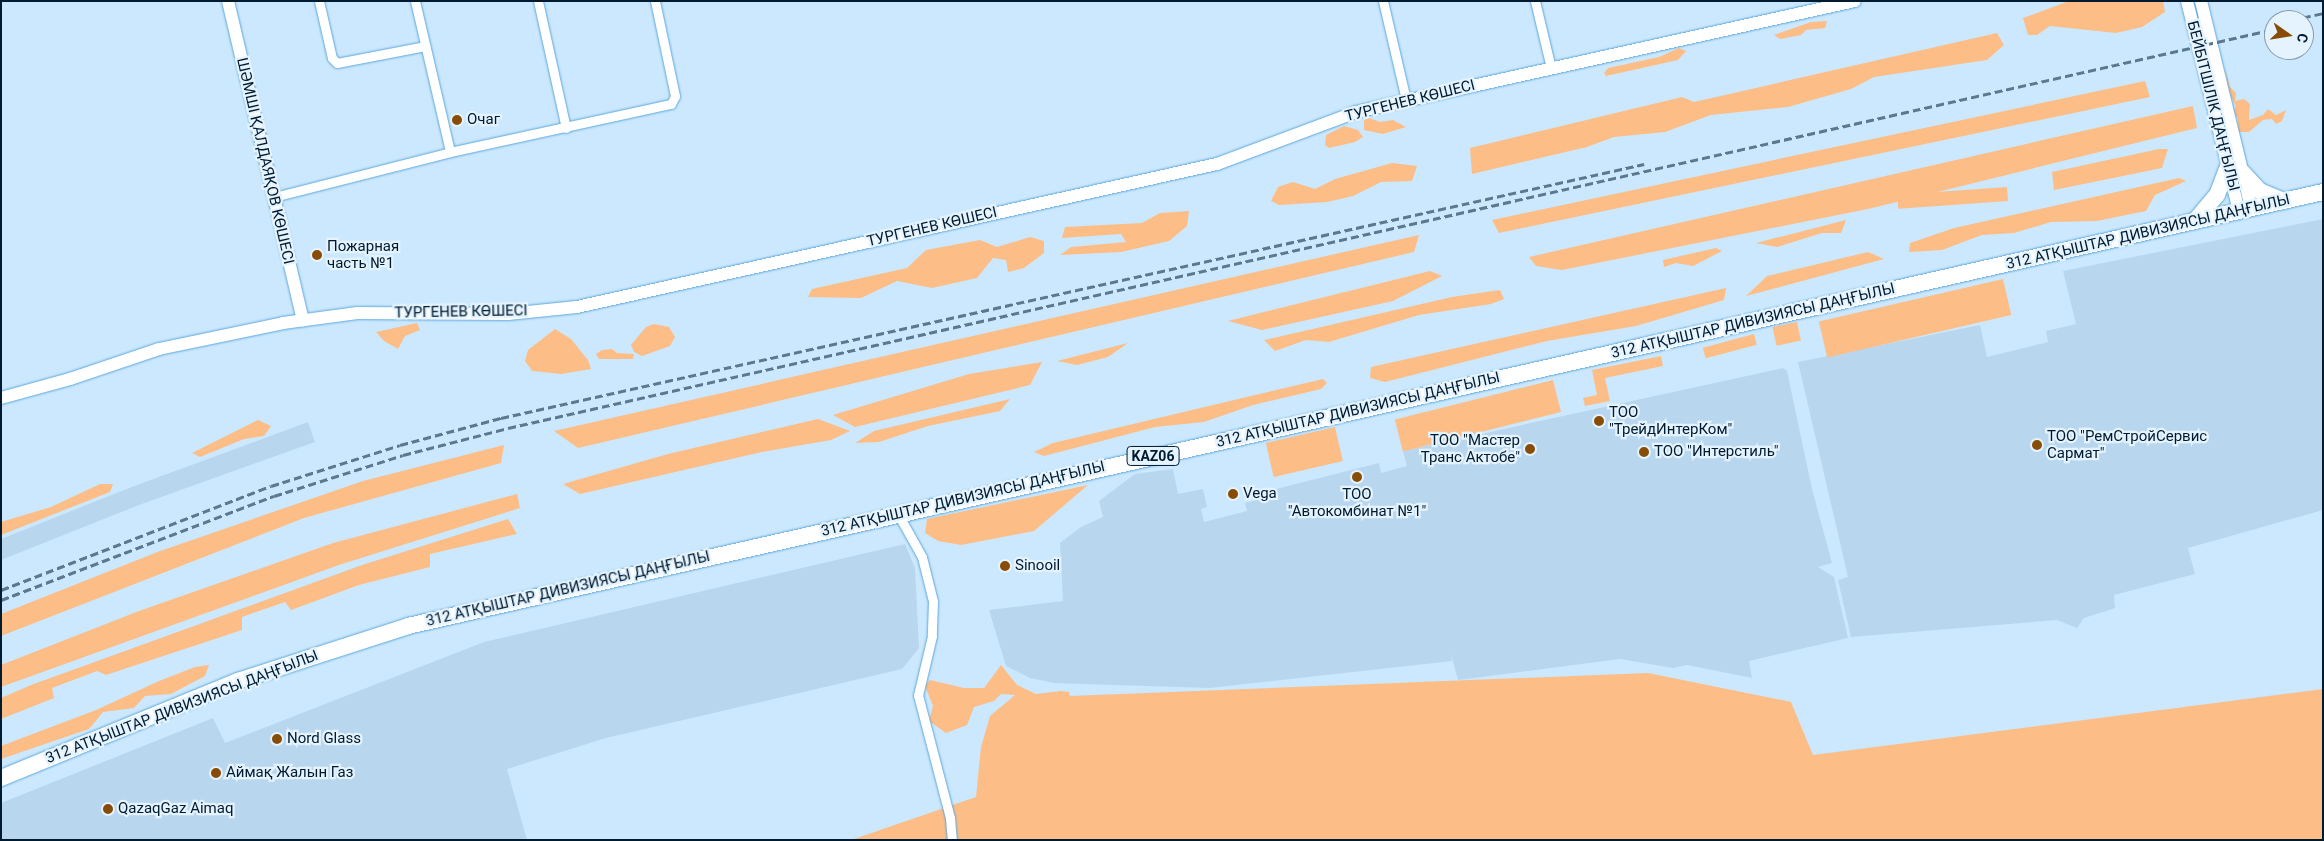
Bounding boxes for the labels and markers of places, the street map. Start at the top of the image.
place label: Очаг [467,111,500,129]
marker: Очаг [451,114,463,126]
place label: Пожарная часть №1 [327,237,399,272]
marker: Пожарная часть №1 [311,249,323,261]
place label: ТОО "ТрейдИнтерКом" [1609,403,1732,438]
marker: ТОО "ТрейдИнтерКом" [1593,415,1605,427]
place label: ТОО "РемСтройСервис Сармат" [2047,427,2207,462]
place label: ТОО "Мастер Транс Актобе" [1421,431,1520,466]
marker: ТОО "РемСтройСервис Сармат" [2031,439,2043,451]
marker: ТОО "Мастер Транс Актобе" [1524,443,1536,455]
place label: ТОО "Интерстиль" [1654,443,1779,461]
marker: ТОО "Интерстиль" [1638,446,1650,458]
marker: ТОО "Автокомбинат №1" [1351,471,1363,483]
place label: Vega [1243,485,1277,503]
place label: ТОО "Автокомбинат №1" [1288,485,1426,520]
marker: Vega [1227,488,1239,500]
place label: Sinooil [1015,557,1060,575]
marker: Sinooil [999,560,1011,572]
place label: Nord Glass [287,730,361,748]
marker: Nord Glass [271,733,283,745]
place label: Аймақ Жалын Газ [226,764,353,782]
marker: Аймақ Жалын Газ [210,767,222,779]
place label: QazaqGaz Aimaq [118,800,233,818]
marker: QazaqGaz Aimaq [102,803,114,815]

